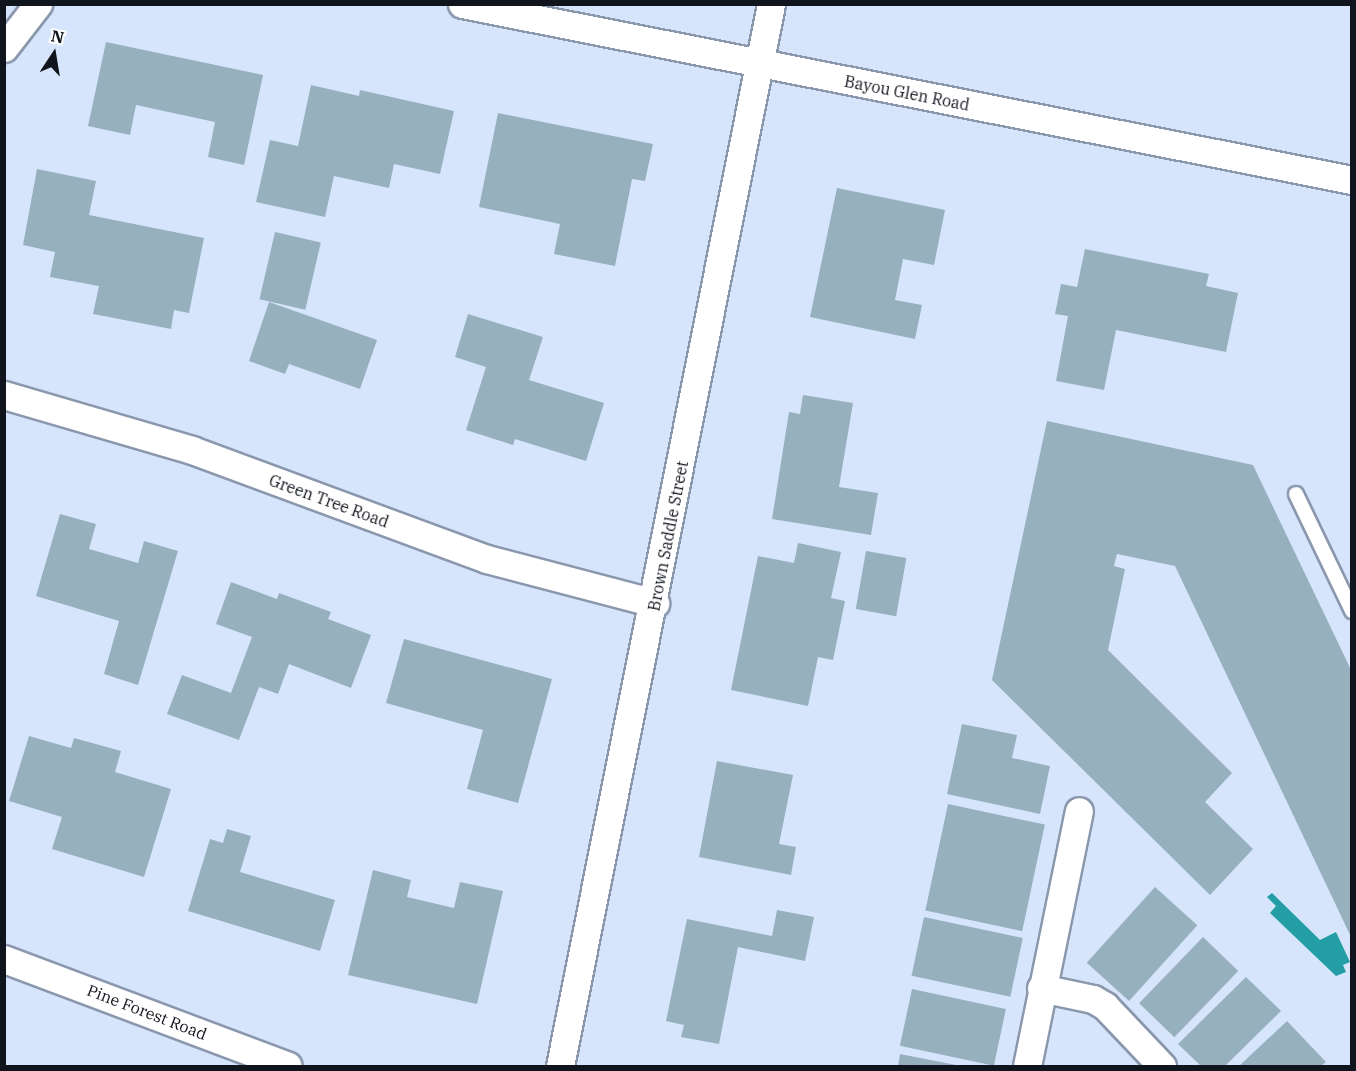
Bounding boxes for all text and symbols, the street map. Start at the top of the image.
north arrow [24,24,84,84]
text: N [49,25,66,47]
street label: Bayou Glen Road [843,71,971,115]
street label: Brown Saddle Street [644,459,692,613]
street label: Green Tree Road [267,470,391,532]
street label: Pine Forest Road [84,980,210,1044]

